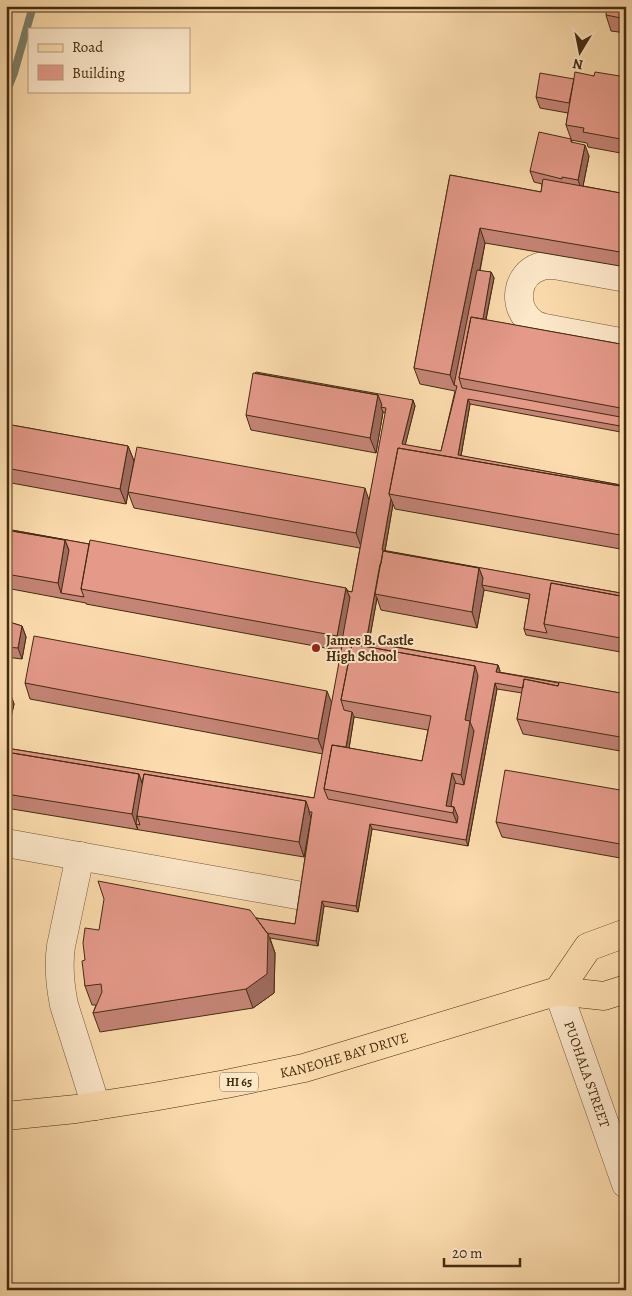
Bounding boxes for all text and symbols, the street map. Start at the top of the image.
legend [28,28,190,92]
north arrow [554,28,604,78]
text: Road [72,37,104,57]
text: N [571,54,585,75]
text: Building [72,63,125,83]
place label: James B. Castle High School [326,631,414,666]
marker: James B. Castle High School [310,642,322,654]
street label: PUOHALA STREET [559,1018,614,1130]
street label: KANEOHE BAY DRIVE [278,1028,411,1083]
road number: HI 65 [220,1072,258,1092]
scale bar [444,1236,521,1268]
text: 20 m [452,1243,483,1263]

